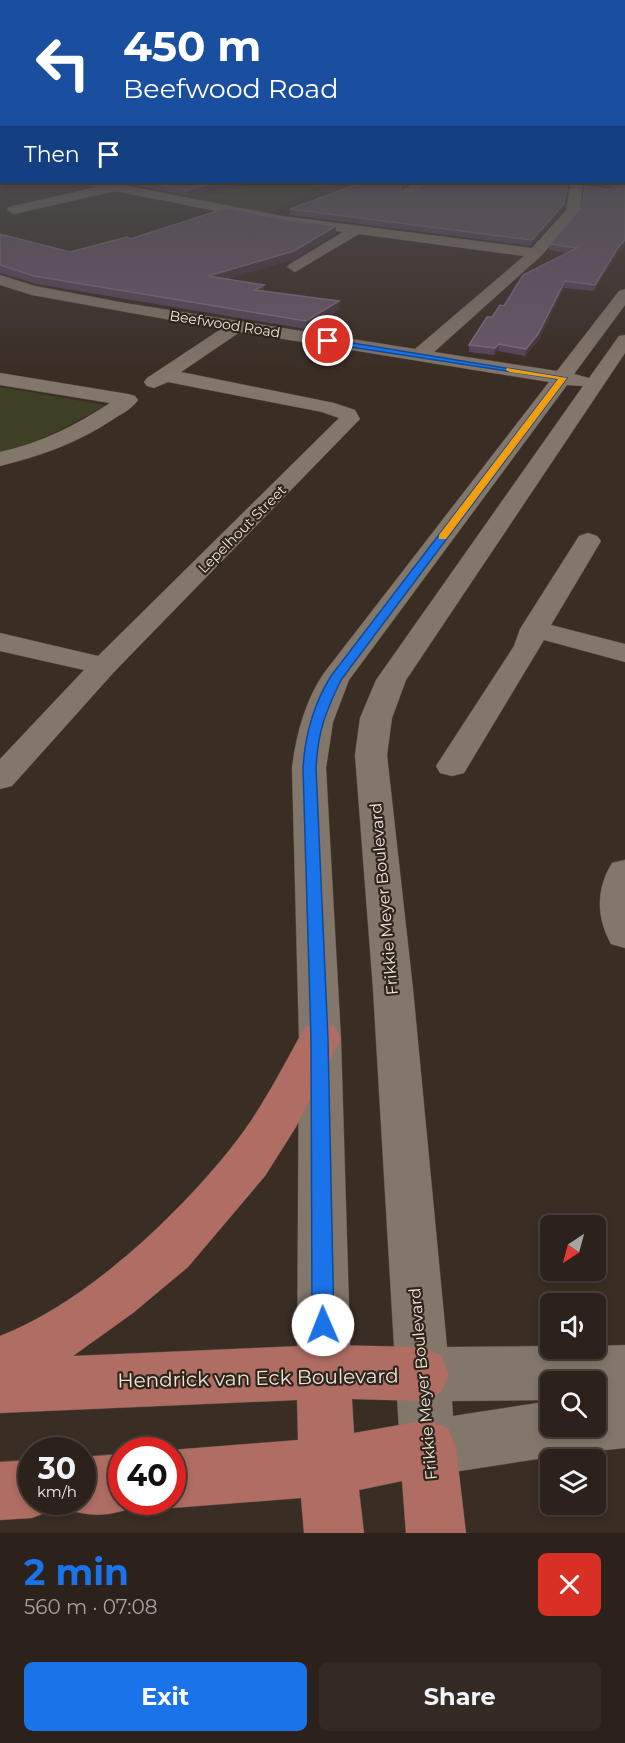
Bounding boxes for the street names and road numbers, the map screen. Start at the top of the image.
street label: Beefwood Road [168,306,282,342]
street label: Lepelhout Street [194,481,290,577]
street label: Frikkie Meyer Boulevard [366,802,402,996]
street label: Frikkie Meyer Boulevard [405,1287,441,1481]
street label: Hendrick van Eck Boulevard [117,1364,399,1392]

